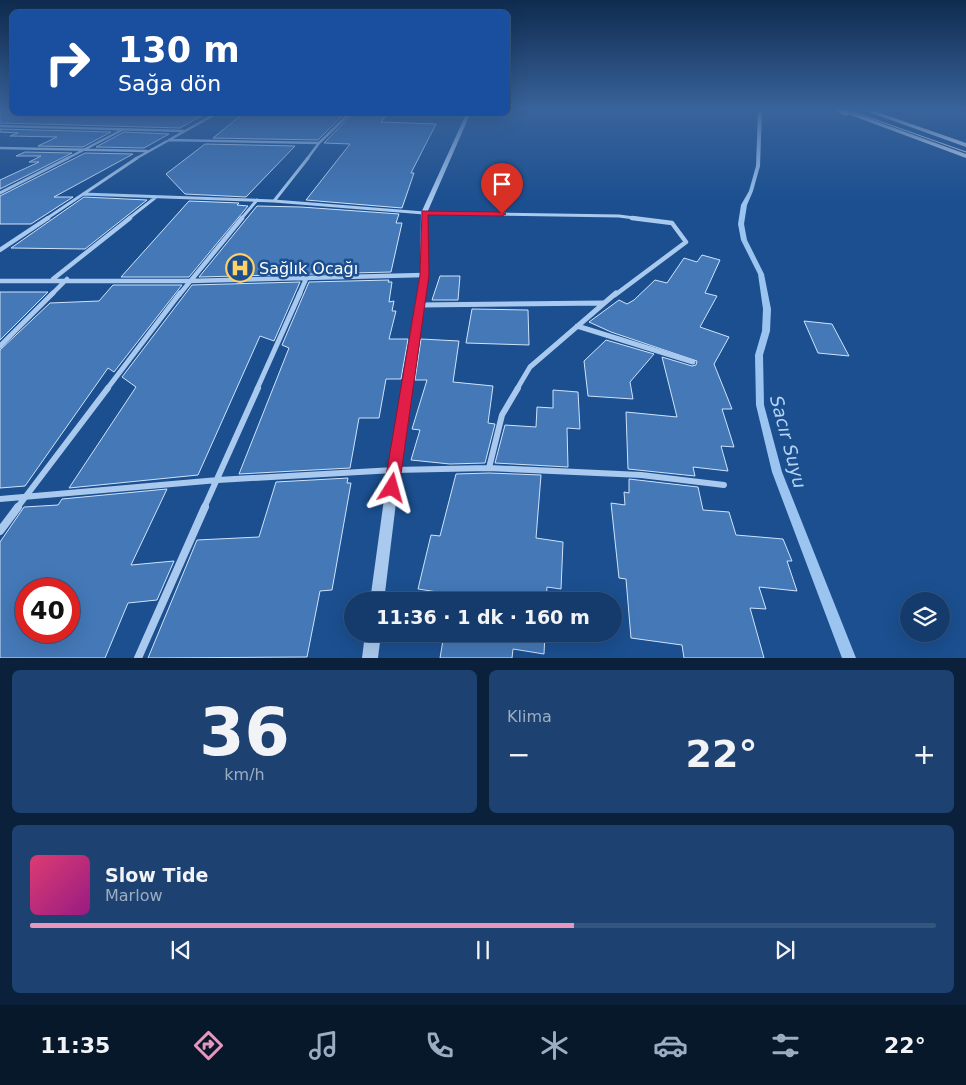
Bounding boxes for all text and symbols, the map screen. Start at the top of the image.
icon: right [35,30,100,95]
text: 130 m [118,30,240,70]
text: Sağa dön [118,71,221,96]
pin [481,163,523,214]
icon: arrive [488,170,516,198]
hospital icon: Sağlık Ocağı [225,253,255,283]
place label: Sağlık Ocağı [259,259,358,278]
water label: Sacır Suyu [766,393,811,491]
position arrow [365,461,417,513]
speed limit sign: 40 [15,578,80,643]
map controls [900,592,950,642]
button: layers [900,592,950,642]
text: 11:36 · 1 dk · 160 m [376,606,590,628]
text: 36 [199,695,290,770]
text: Klima [507,707,552,726]
text: 22° [686,732,757,776]
text: − [507,738,530,771]
text: + [913,738,936,771]
text: km/h [224,765,265,784]
text: Slow Tide [105,864,208,886]
text: Marlow [105,886,163,905]
icon: previous [167,936,195,964]
icon: pause [469,936,497,964]
icon: next [771,936,799,964]
icon: directions [191,1028,226,1063]
icon: music [306,1028,341,1063]
icon: phone [422,1028,457,1063]
icon: climate [537,1028,572,1063]
icon: car [653,1028,688,1063]
icon: filters [768,1028,803,1063]
text: 11:35 [40,1033,110,1058]
text: 22° [884,1033,926,1058]

